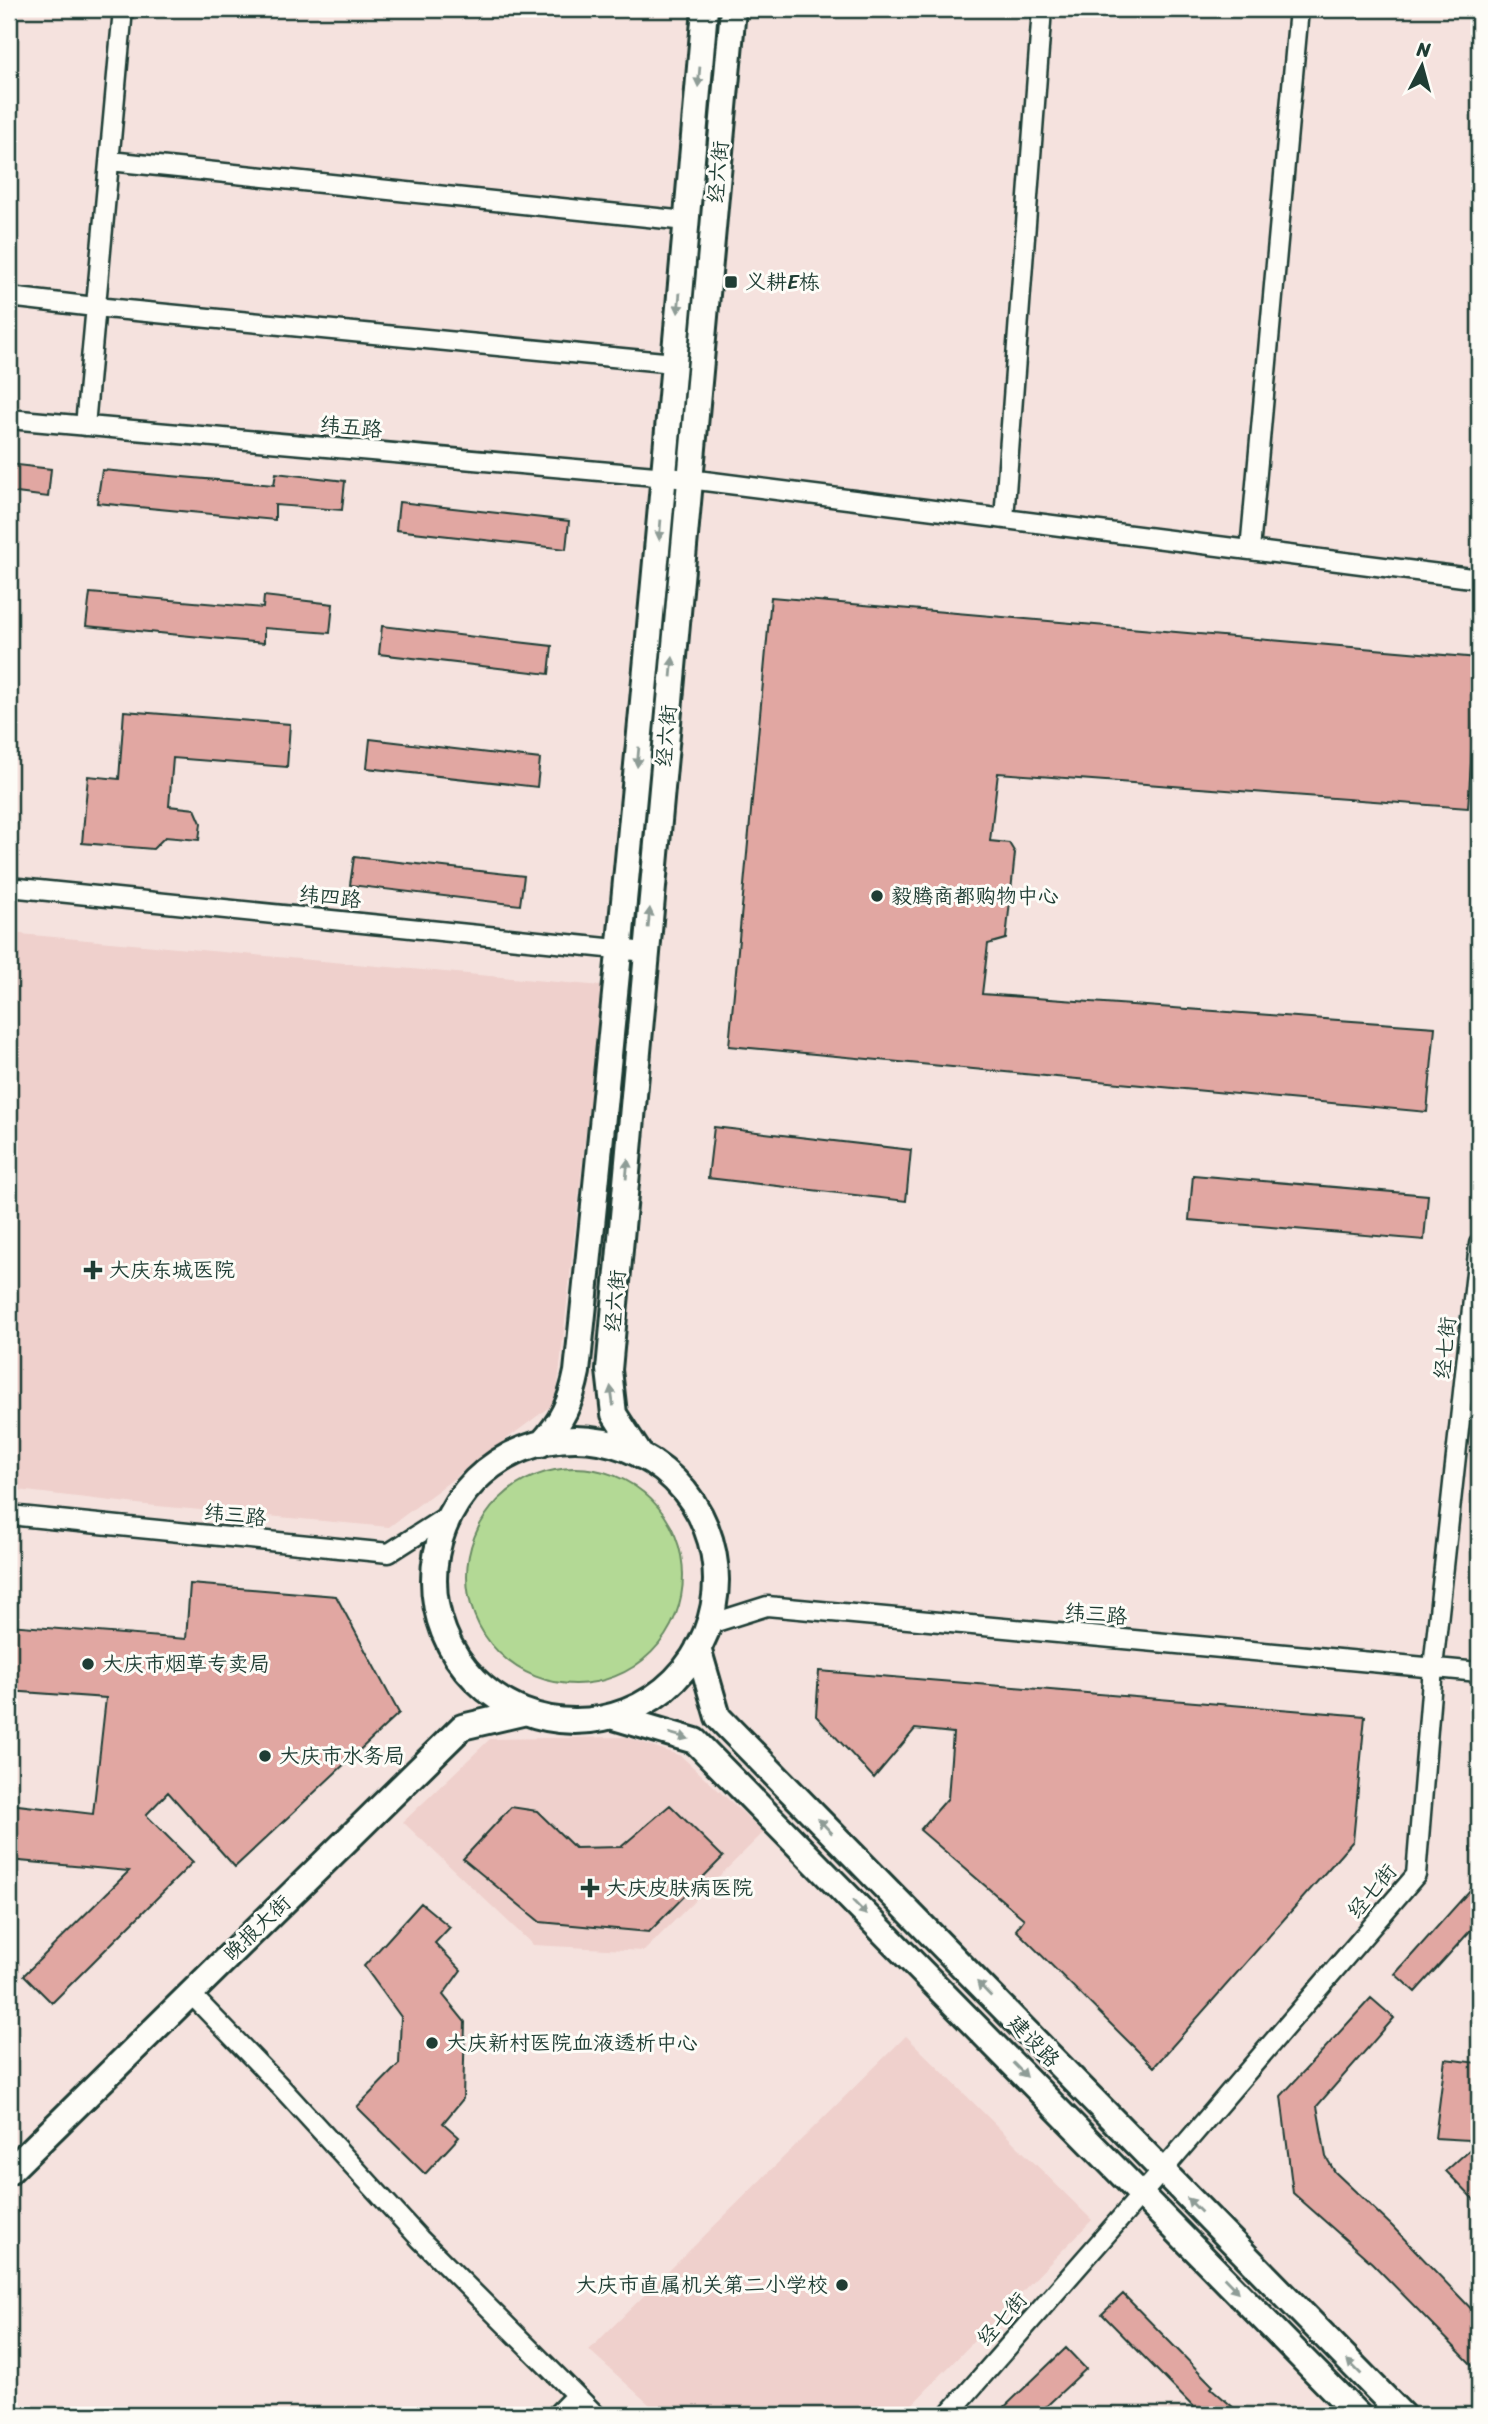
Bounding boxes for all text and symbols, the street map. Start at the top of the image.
north arrow [1386,32,1456,102]
text: N [1414,32,1433,67]
one-way arrow [693,66,704,88]
street label: 经六街 [696,139,740,205]
place label: 义耕E栋 [745,263,820,301]
marker: 义耕E栋 [723,274,739,290]
one-way arrow [673,293,684,315]
street label: 纬五路 [318,405,384,449]
one-way arrow [654,519,665,541]
one-way arrow [667,656,678,678]
street label: 经六街 [644,703,688,769]
one-way arrow [633,746,644,768]
street label: 纬四路 [297,875,363,919]
place label: 毅腾商都购物中心 [891,877,1059,915]
marker: 毅腾商都购物中心 [869,888,885,904]
one-way arrow [644,907,655,929]
one-way arrow [622,1158,633,1180]
place label: 大庆东城医院 [109,1251,235,1289]
marker: 大庆东城医院 [83,1260,103,1280]
street label: 经六街 [593,1268,637,1334]
street label: 经七街 [1423,1315,1467,1381]
one-way arrow [606,1385,617,1407]
street label: 纬三路 [202,1493,268,1537]
street label: 纬三路 [1063,1592,1129,1636]
place label: 大庆市烟草专卖局 [102,1645,270,1683]
marker: 大庆市烟草专卖局 [80,1656,96,1672]
one-way arrow [668,1731,690,1742]
place label: 大庆市水务局 [279,1737,405,1775]
marker: 大庆市水务局 [257,1748,273,1764]
one-way arrow [816,1818,833,1835]
street label: 经七街 [1337,1855,1407,1927]
place label: 大庆皮肤病医院 [606,1869,753,1907]
marker: 大庆皮肤病医院 [580,1878,600,1898]
street label: 晚报大街 [214,1885,300,1971]
one-way arrow [852,1900,869,1917]
one-way arrow [975,1981,992,1998]
street label: 建设路 [998,2005,1070,2077]
place label: 大庆新村医院血液透析中心 [446,2024,698,2062]
marker: 大庆新村医院血液透析中心 [424,2035,440,2051]
one-way arrow [1011,2062,1028,2079]
one-way arrow [1186,2196,1203,2213]
place label: 大庆市直属机关第二小学校 [576,2266,828,2304]
one-way arrow [1222,2276,1238,2293]
marker: 大庆市直属机关第二小学校 [834,2277,850,2293]
street label: 经七街 [967,2283,1037,2355]
one-way arrow [1345,2358,1362,2375]

